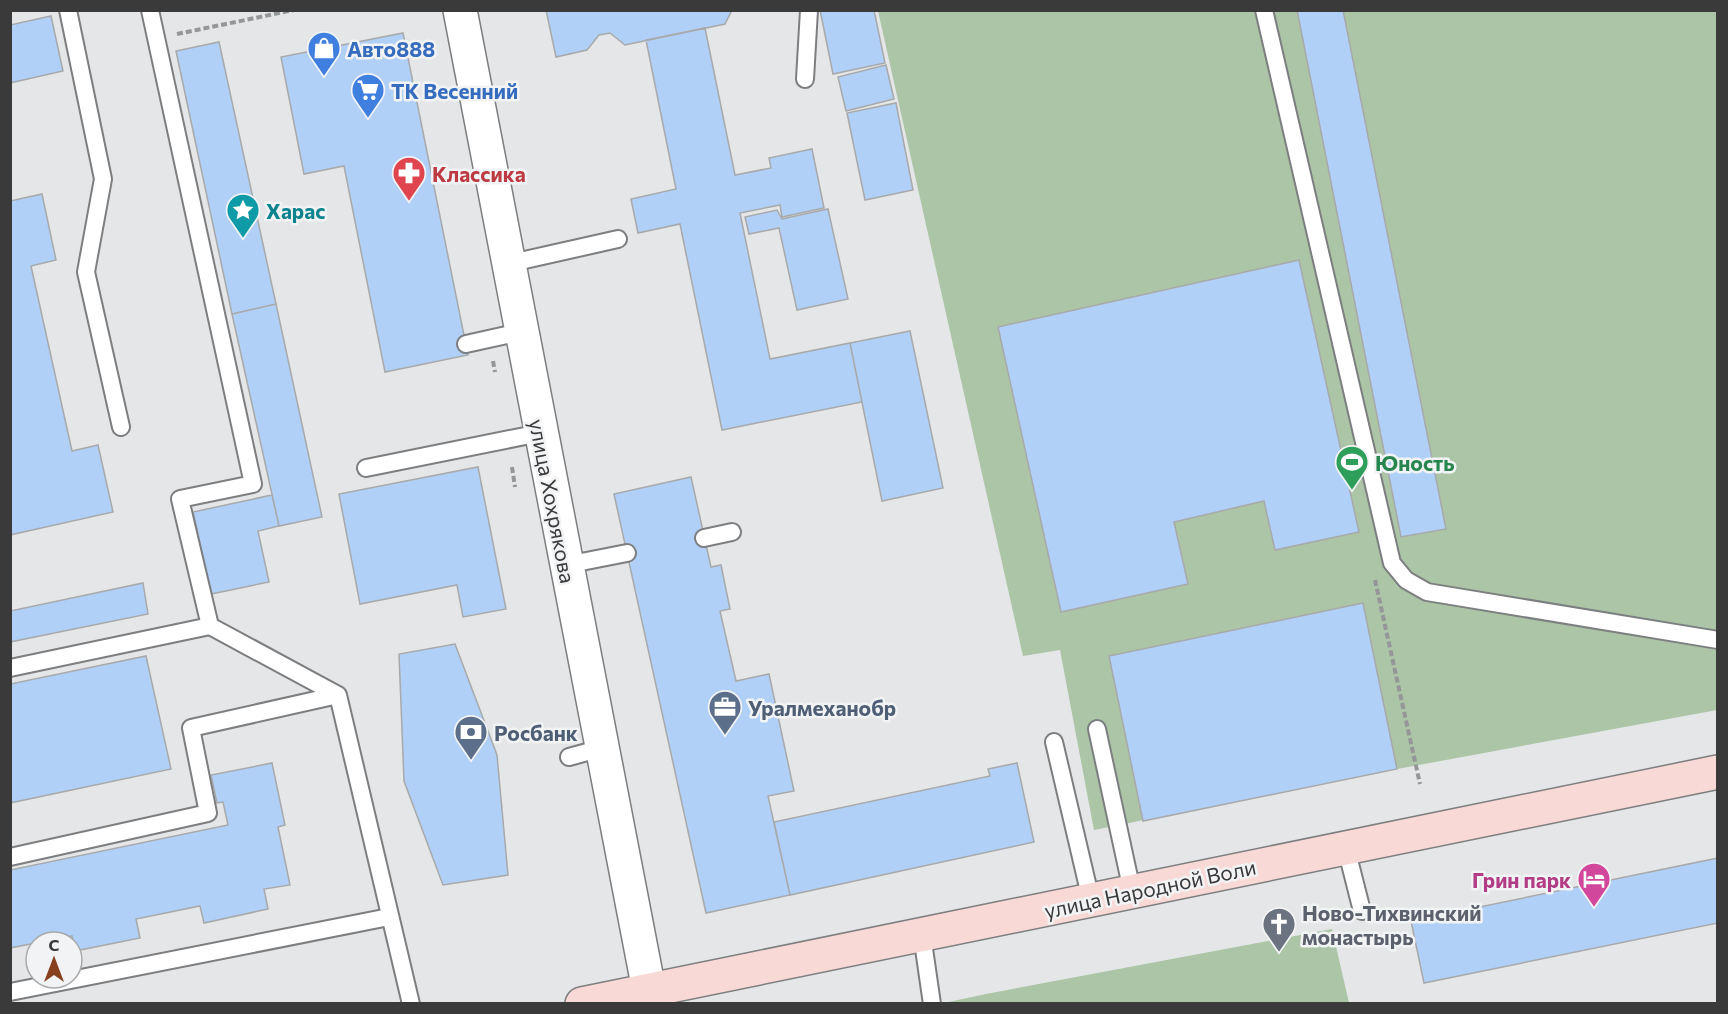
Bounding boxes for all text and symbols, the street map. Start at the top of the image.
shop icon: Авто888 [306,30,342,77]
place label: Авто888 [347,36,435,61]
supermarket icon: ТК Весенний [350,72,386,119]
place label: ТК Весенний [391,78,518,103]
pharmacy icon: Классика [391,155,427,202]
place label: Классика [432,161,526,186]
place icon: Харас [225,192,261,239]
place label: Харас [266,198,325,223]
street label: улица Хохрякова [525,417,581,585]
sports icon: Юность [1334,444,1370,491]
place label: Юность [1375,450,1454,475]
office icon: Уралмеханобр [707,689,743,736]
place label: Уралмеханобр [748,695,896,720]
bank icon: Росбанк [453,714,489,761]
place label: Росбанк [494,720,578,745]
street label: улица Народной Воли [1042,853,1258,923]
hotel icon: Грин парк [1576,861,1612,908]
place label: Грин парк [1472,867,1571,892]
place label: Ново-Тихвинский монастырь [1302,900,1481,949]
church icon: Ново-Тихвинский монастырь [1261,906,1297,953]
north arrow [24,930,84,990]
text: С [49,935,60,954]

